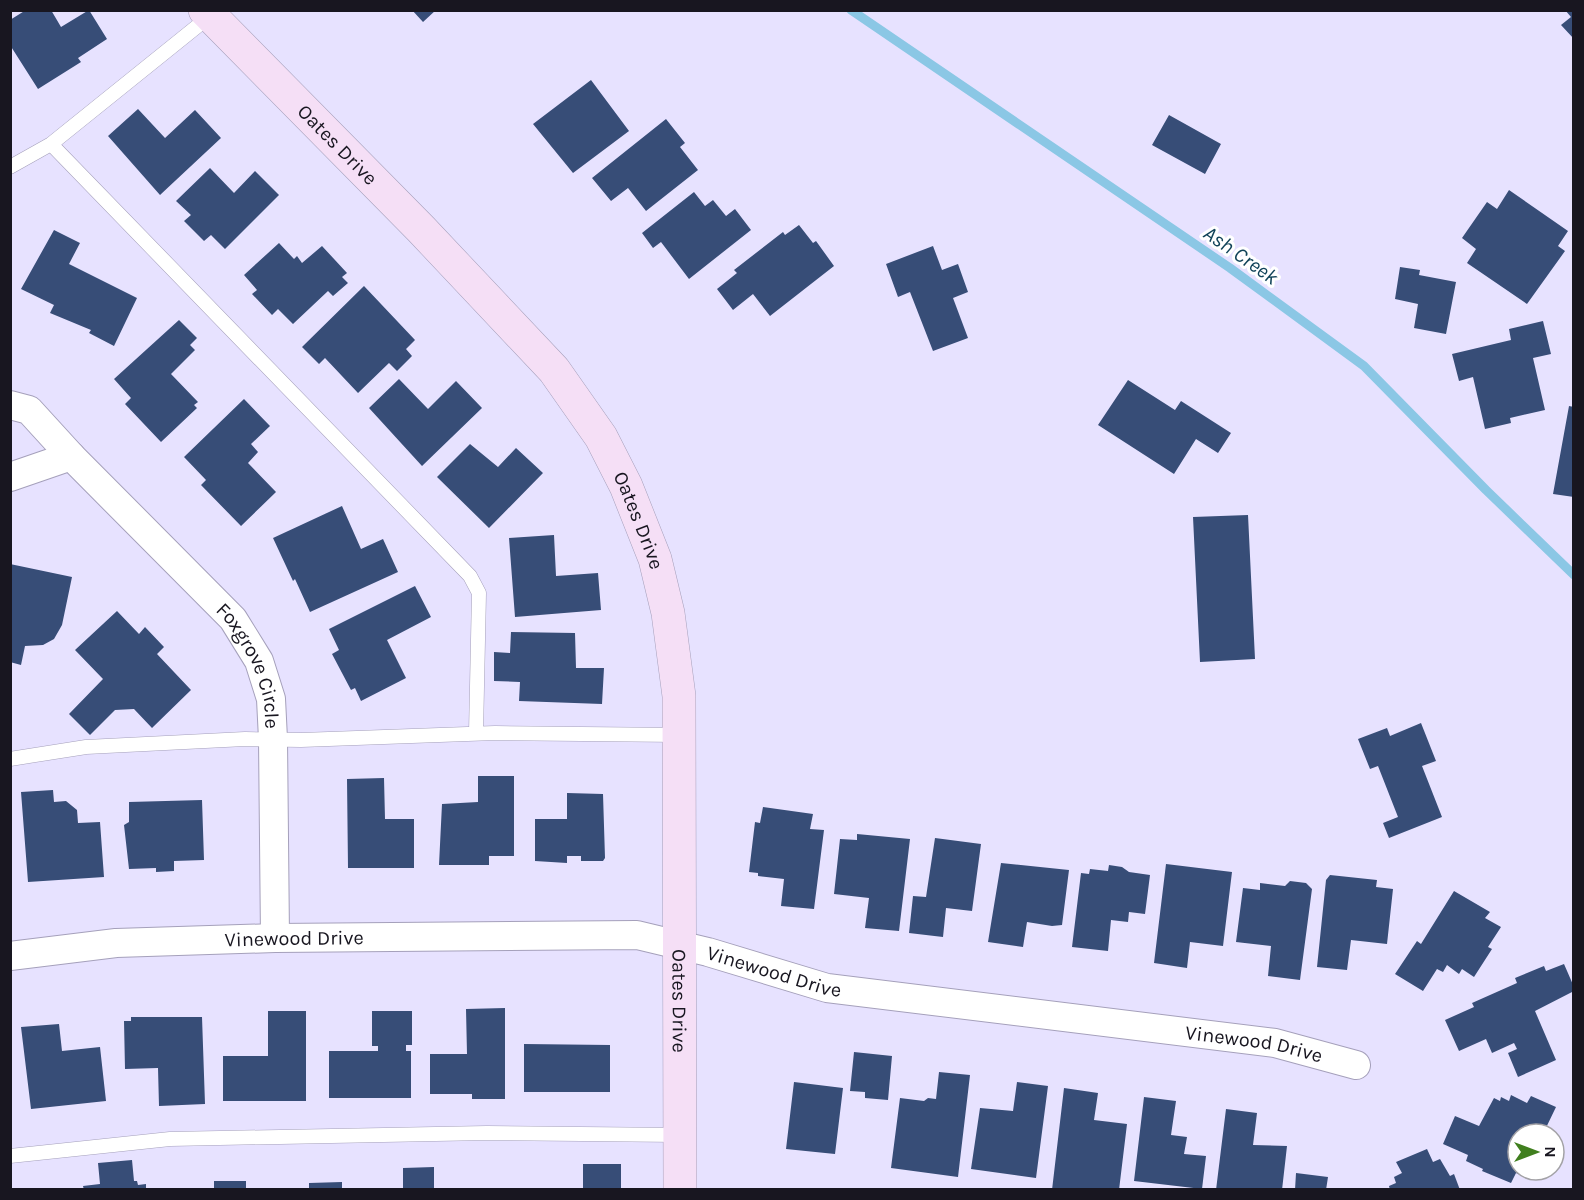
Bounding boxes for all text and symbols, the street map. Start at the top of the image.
street label: Oates Drive [293,100,382,190]
water label: Ash Creek [1199,221,1283,290]
street label: Oates Drive [609,467,669,571]
street label: Foxgrove Circle [212,598,284,729]
street label: Vinewood Drive [224,926,364,951]
street label: Vinewood Drive [704,941,843,1001]
street label: Oates Drive [668,949,691,1053]
street label: Vinewood Drive [1184,1021,1325,1067]
north arrow [1506,1122,1566,1182]
text: N [1541,1146,1560,1158]

